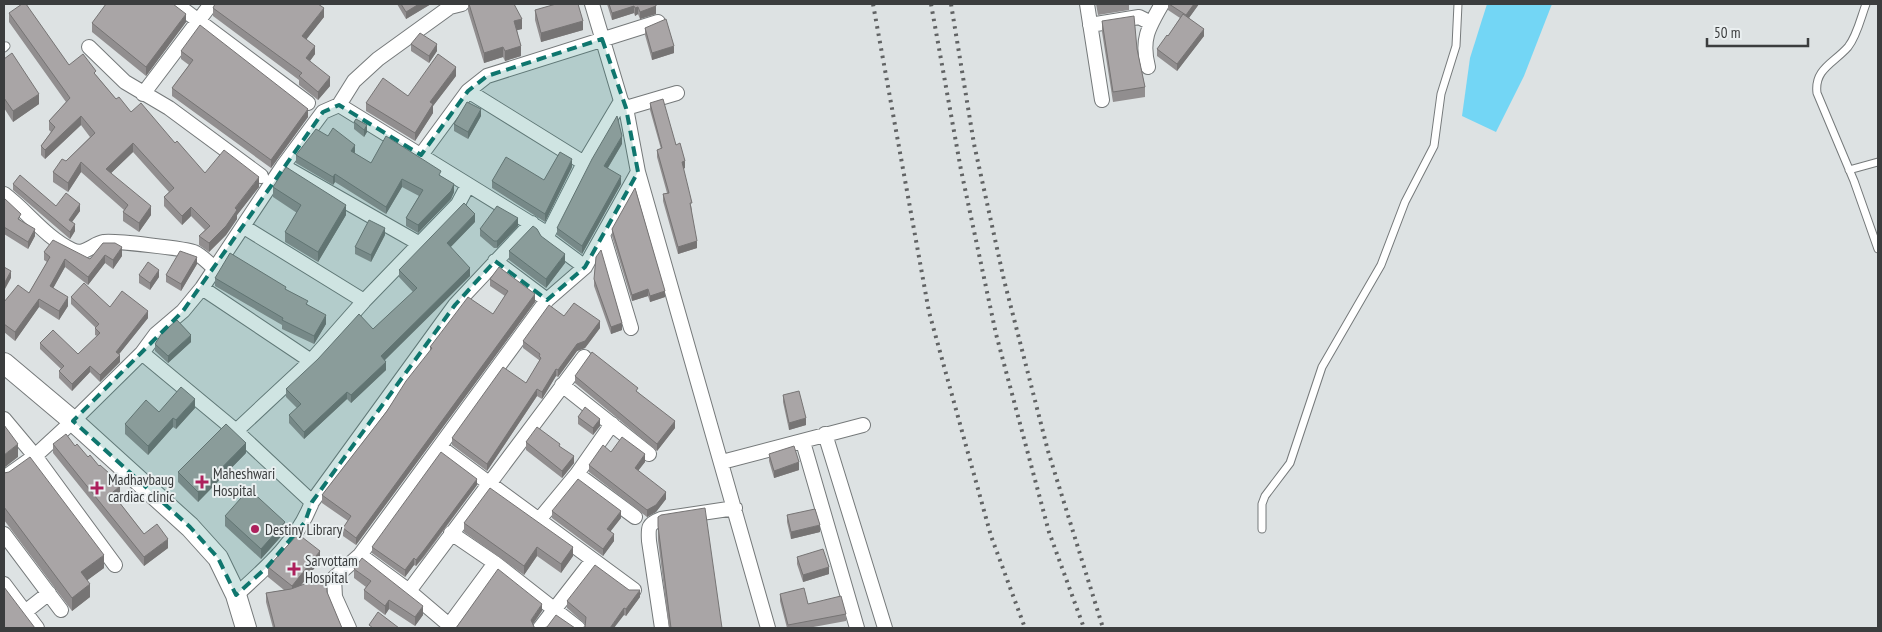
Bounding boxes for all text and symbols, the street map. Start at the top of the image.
scale bar [1707,15,1808,47]
text: 50 m [1714,23,1740,42]
place label: Maheshwari Hospital [213,464,275,500]
place label: Madhavbaug cardiac clinic [108,470,175,506]
marker: Maheshwari Hospital [195,475,209,489]
marker: Madhavbaug cardiac clinic [90,481,104,495]
place label: Destiny Library [265,520,343,539]
marker: Destiny Library [249,523,261,535]
place label: Sarvottam Hospital [305,551,358,587]
marker: Sarvottam Hospital [287,562,301,576]

